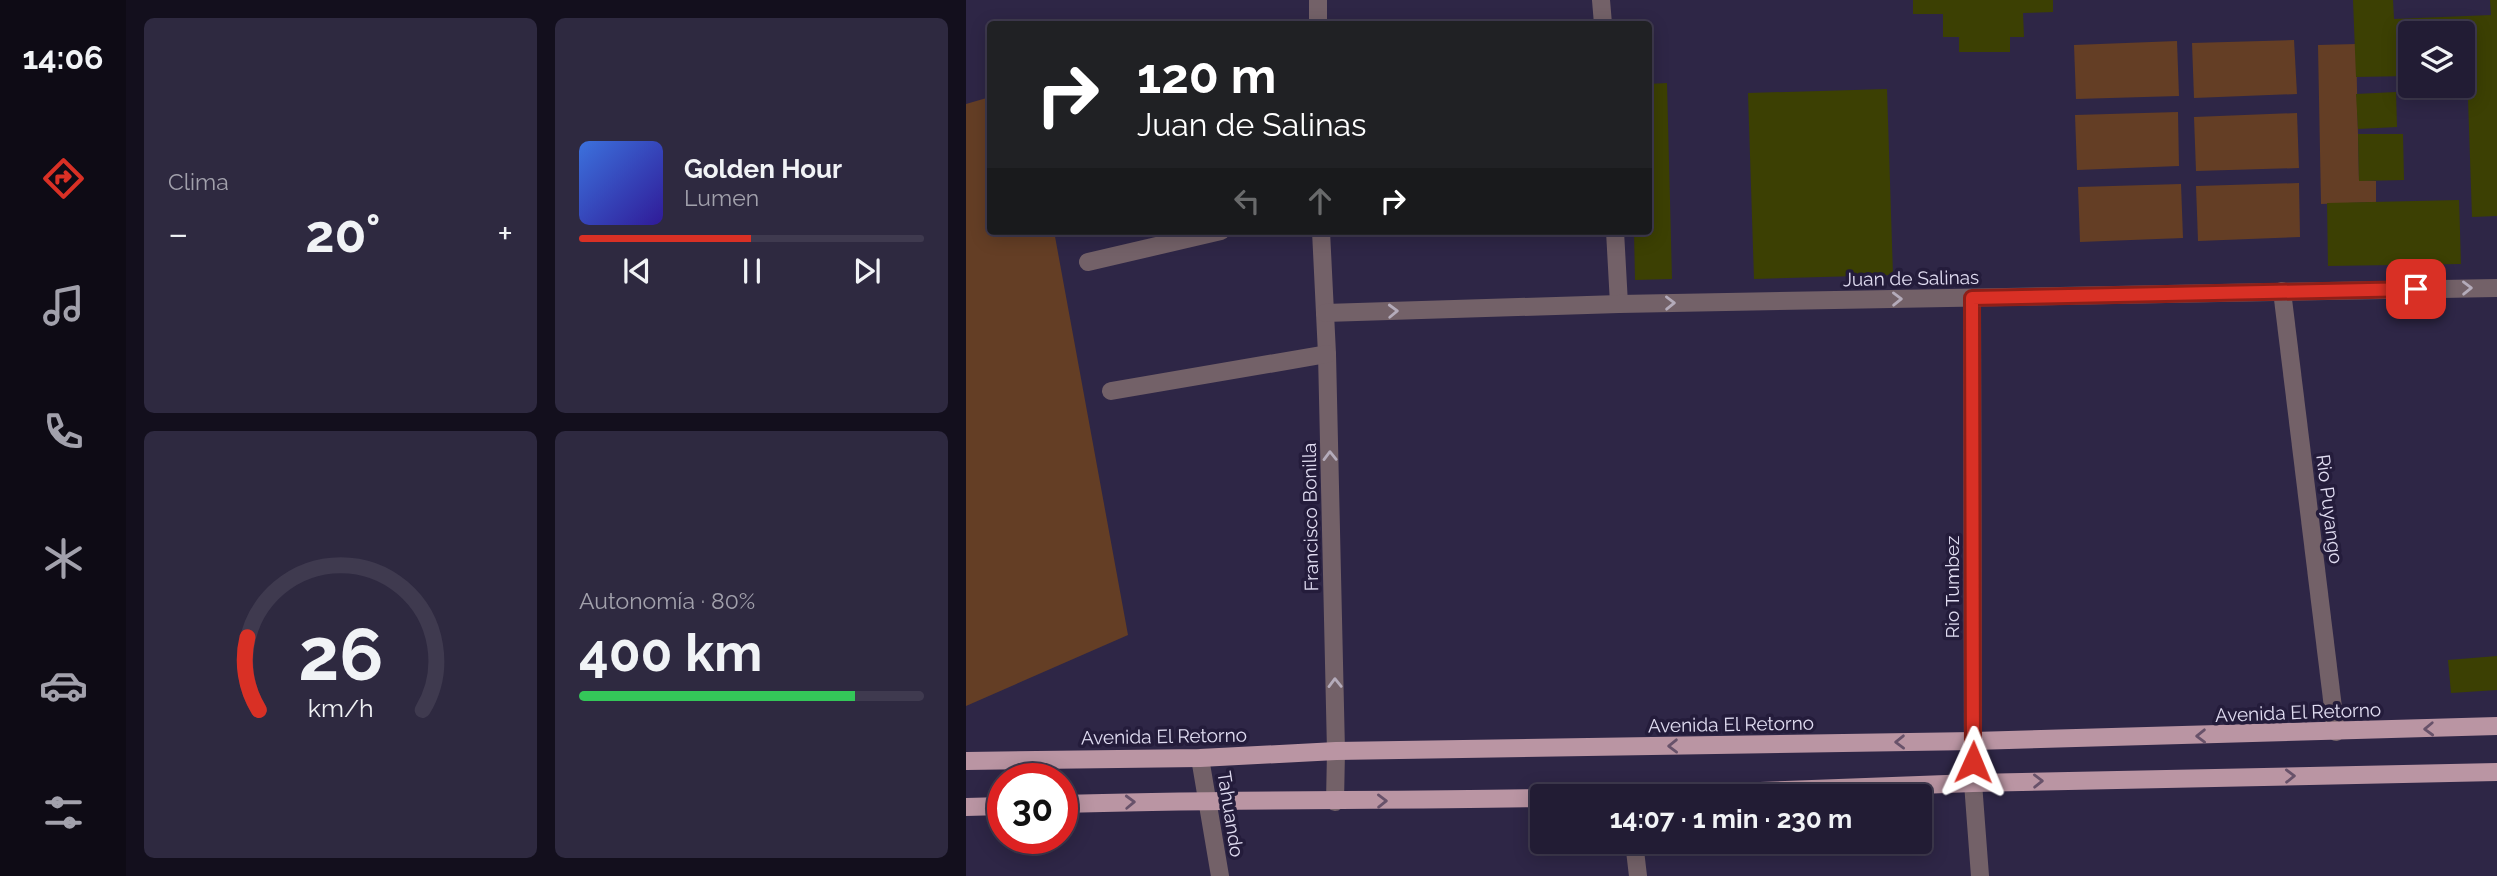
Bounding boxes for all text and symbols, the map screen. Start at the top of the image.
map controls [2398,21,2475,98]
button: layers [2398,21,2475,98]
text: 14:06 [22,39,104,76]
text: 120 m [1137,47,1276,104]
icon: right [1022,49,1113,140]
text: Juan de Salinas [1137,106,1366,143]
icon: directions [39,154,88,203]
text: Golden Hour [684,154,842,184]
text: Clima [168,168,229,195]
icon: left [1228,182,1266,220]
icon: ahead [1301,182,1339,220]
icon: right [1374,182,1412,220]
text: Lumen [684,184,759,211]
text: 20° [305,203,381,264]
text: − [168,211,188,256]
text: + [497,211,513,256]
icon: previous [618,252,656,290]
icon: pause [733,252,771,290]
icon: next [848,252,886,290]
pin [2386,259,2446,319]
street label: Juan de Salinas [1843,266,1979,290]
icon: arrive [2397,270,2435,308]
one-way arrow [2463,280,2473,296]
icon: music [39,281,88,330]
one-way arrow [1892,291,1903,307]
one-way arrow [1664,296,1675,311]
one-way arrow [1388,303,1399,319]
icon: phone [39,407,88,456]
street label: Francisco Bonilla [1298,442,1322,592]
one-way arrow [1322,450,1337,461]
street label: Rio Puyango [2312,453,2348,565]
icon: climate [39,534,88,583]
street label: Rio Tumbez [1941,536,1963,638]
text: Autonomía · 80% [579,587,755,614]
text: 26 [298,613,383,698]
text: 400 km [579,622,762,683]
icon: car [39,661,88,710]
one-way arrow [1327,677,1343,688]
text: km/h [308,693,373,723]
street label: Avenida El Retorno [2215,698,2381,726]
street label: Avenida El Retorno [1648,712,1814,736]
one-way arrow [2423,721,2434,736]
street label: Avenida El Retorno [1081,724,1247,748]
position arrow [1936,725,2010,799]
one-way arrow [2196,728,2207,743]
one-way arrow [1895,734,1905,750]
one-way arrow [1667,738,1678,754]
speed limit sign: 30 [987,763,1078,854]
street label: Tahuando [1213,769,1249,859]
one-way arrow [2285,769,2296,784]
one-way arrow [2033,774,2044,789]
icon: filters [39,788,88,837]
one-way arrow [1378,793,1388,809]
one-way arrow [1126,794,1136,810]
text: 14:07 · 1 min · 230 m [1610,804,1852,834]

